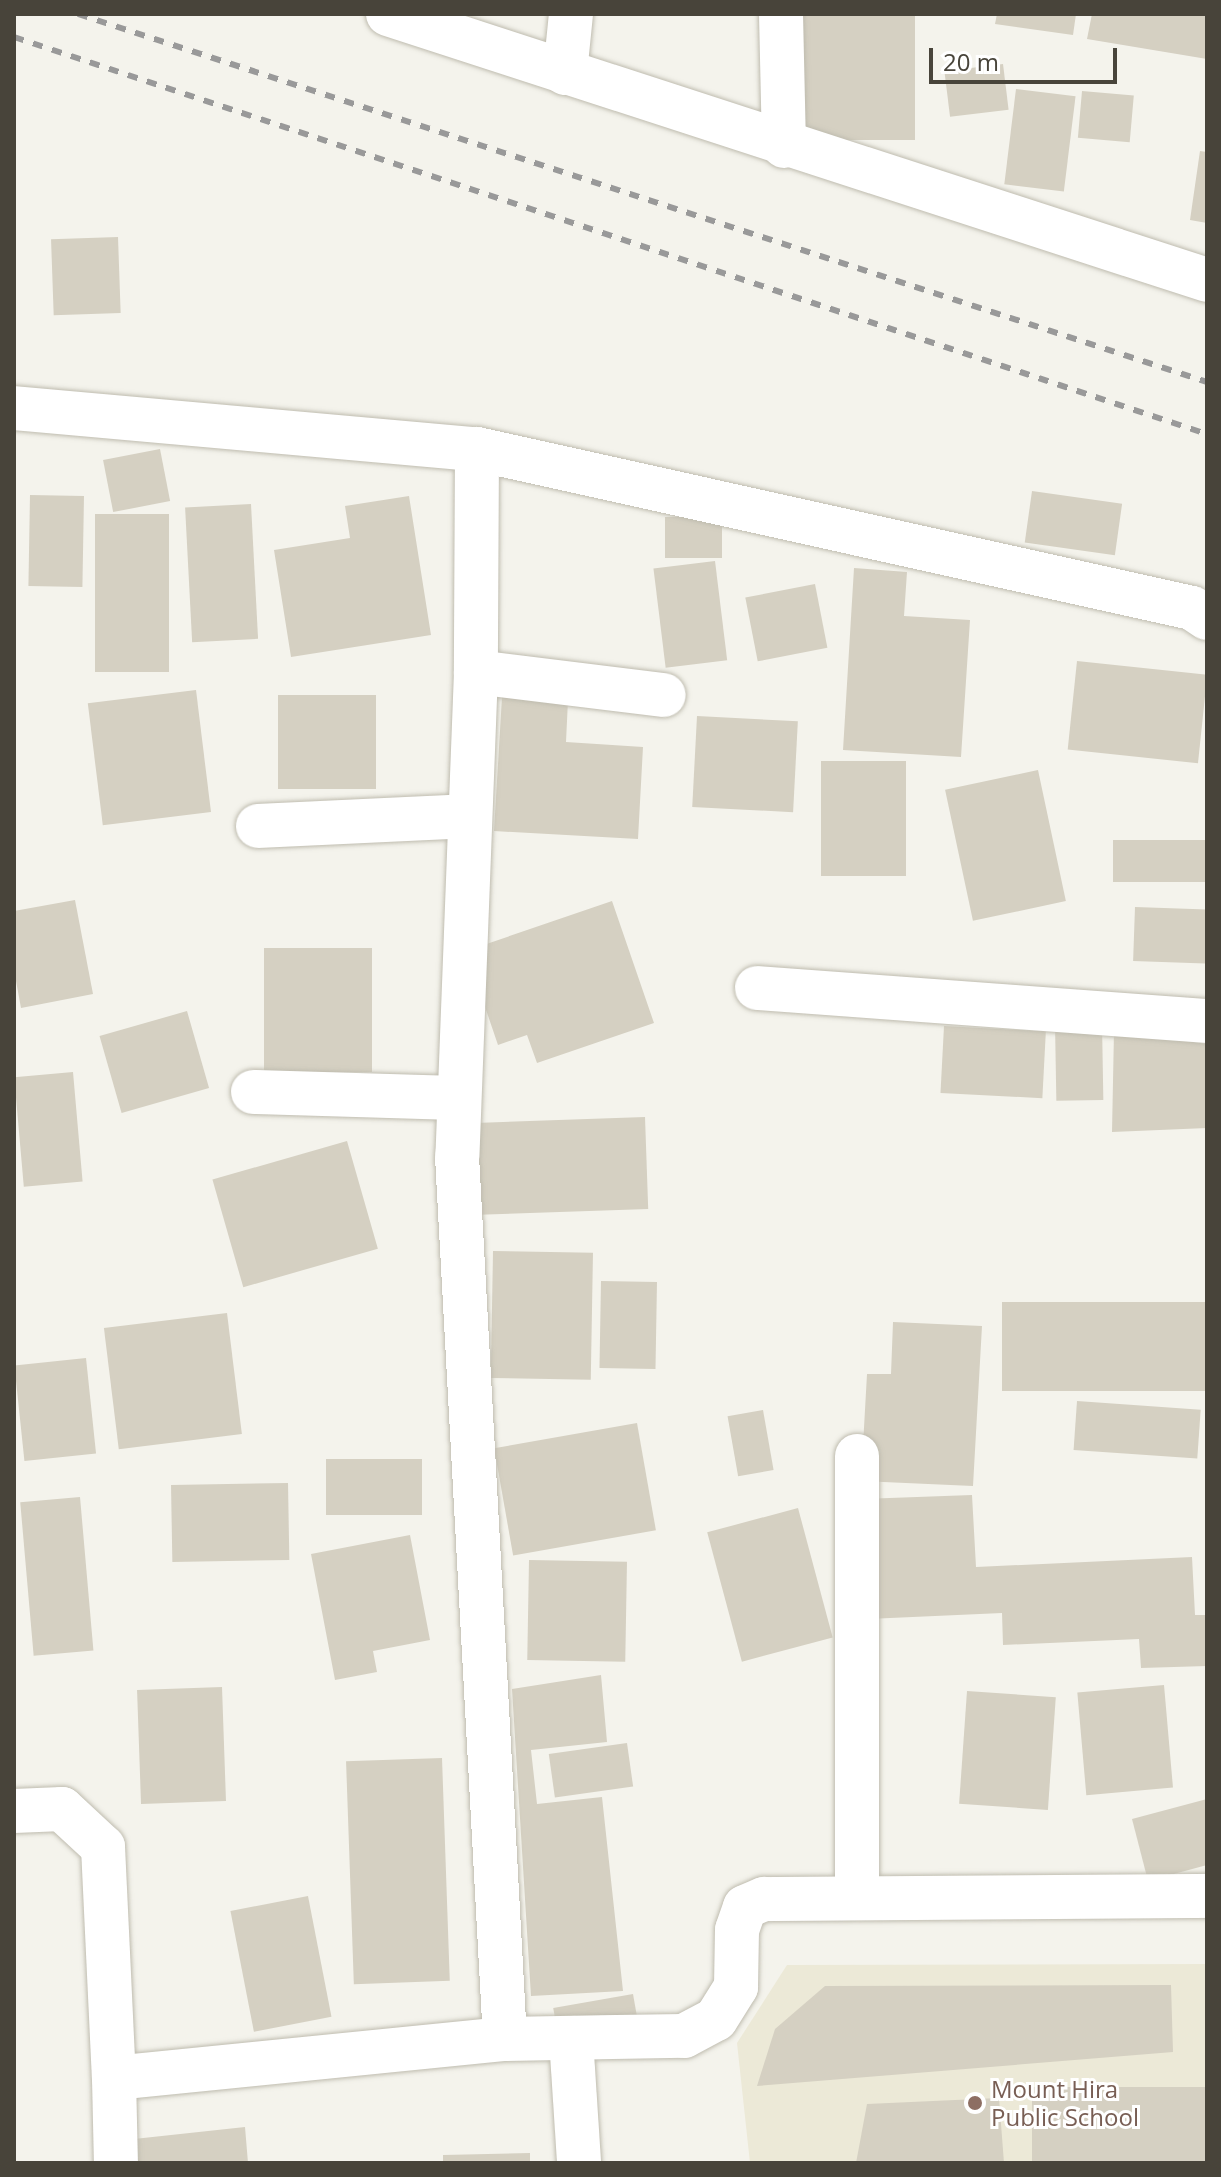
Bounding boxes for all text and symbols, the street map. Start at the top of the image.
scale bar [933,32,1121,82]
text: 20 m [943,45,999,78]
place label: Mount Hira Public School [991,2075,1139,2131]
marker: Mount Hira Public School [966,2094,984,2112]

